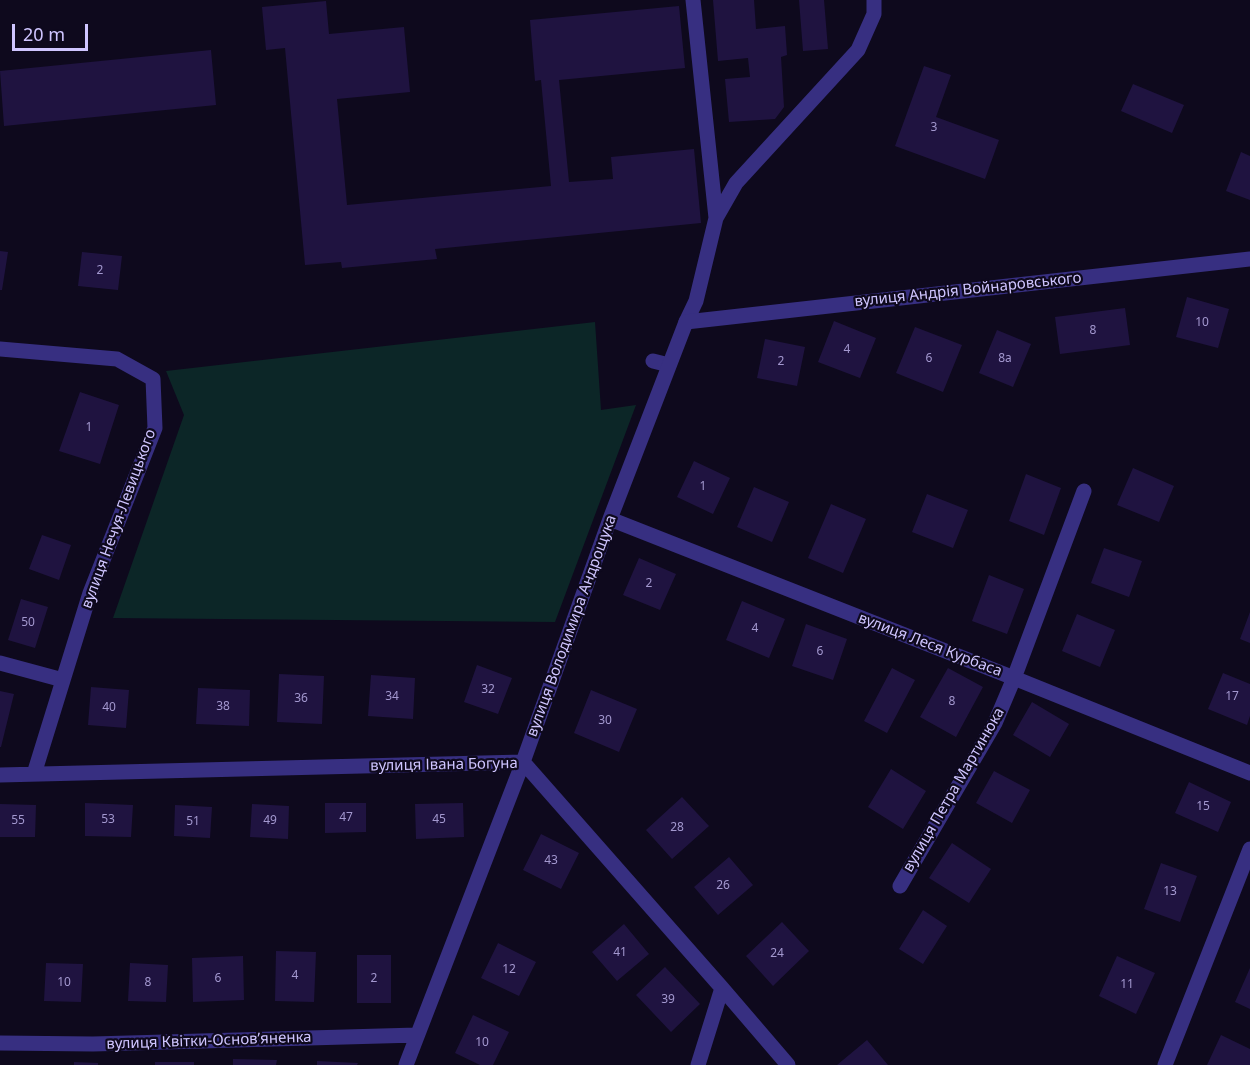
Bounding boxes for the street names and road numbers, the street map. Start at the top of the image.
street label: вулиця Андрія Войнаровського [854,269,1082,311]
street label: вулиця Нечуя-Левицького [78,427,160,611]
street label: вулиця Володимира Андрощука [523,513,621,739]
street label: вулиця Леся Курбаса [856,609,1004,681]
street label: вулиця Петра Мартинюка [899,705,1009,875]
street label: вулиця Івана Богуна [370,755,518,775]
street label: вулиця Квітки-Основʼяненка [106,1028,312,1054]

